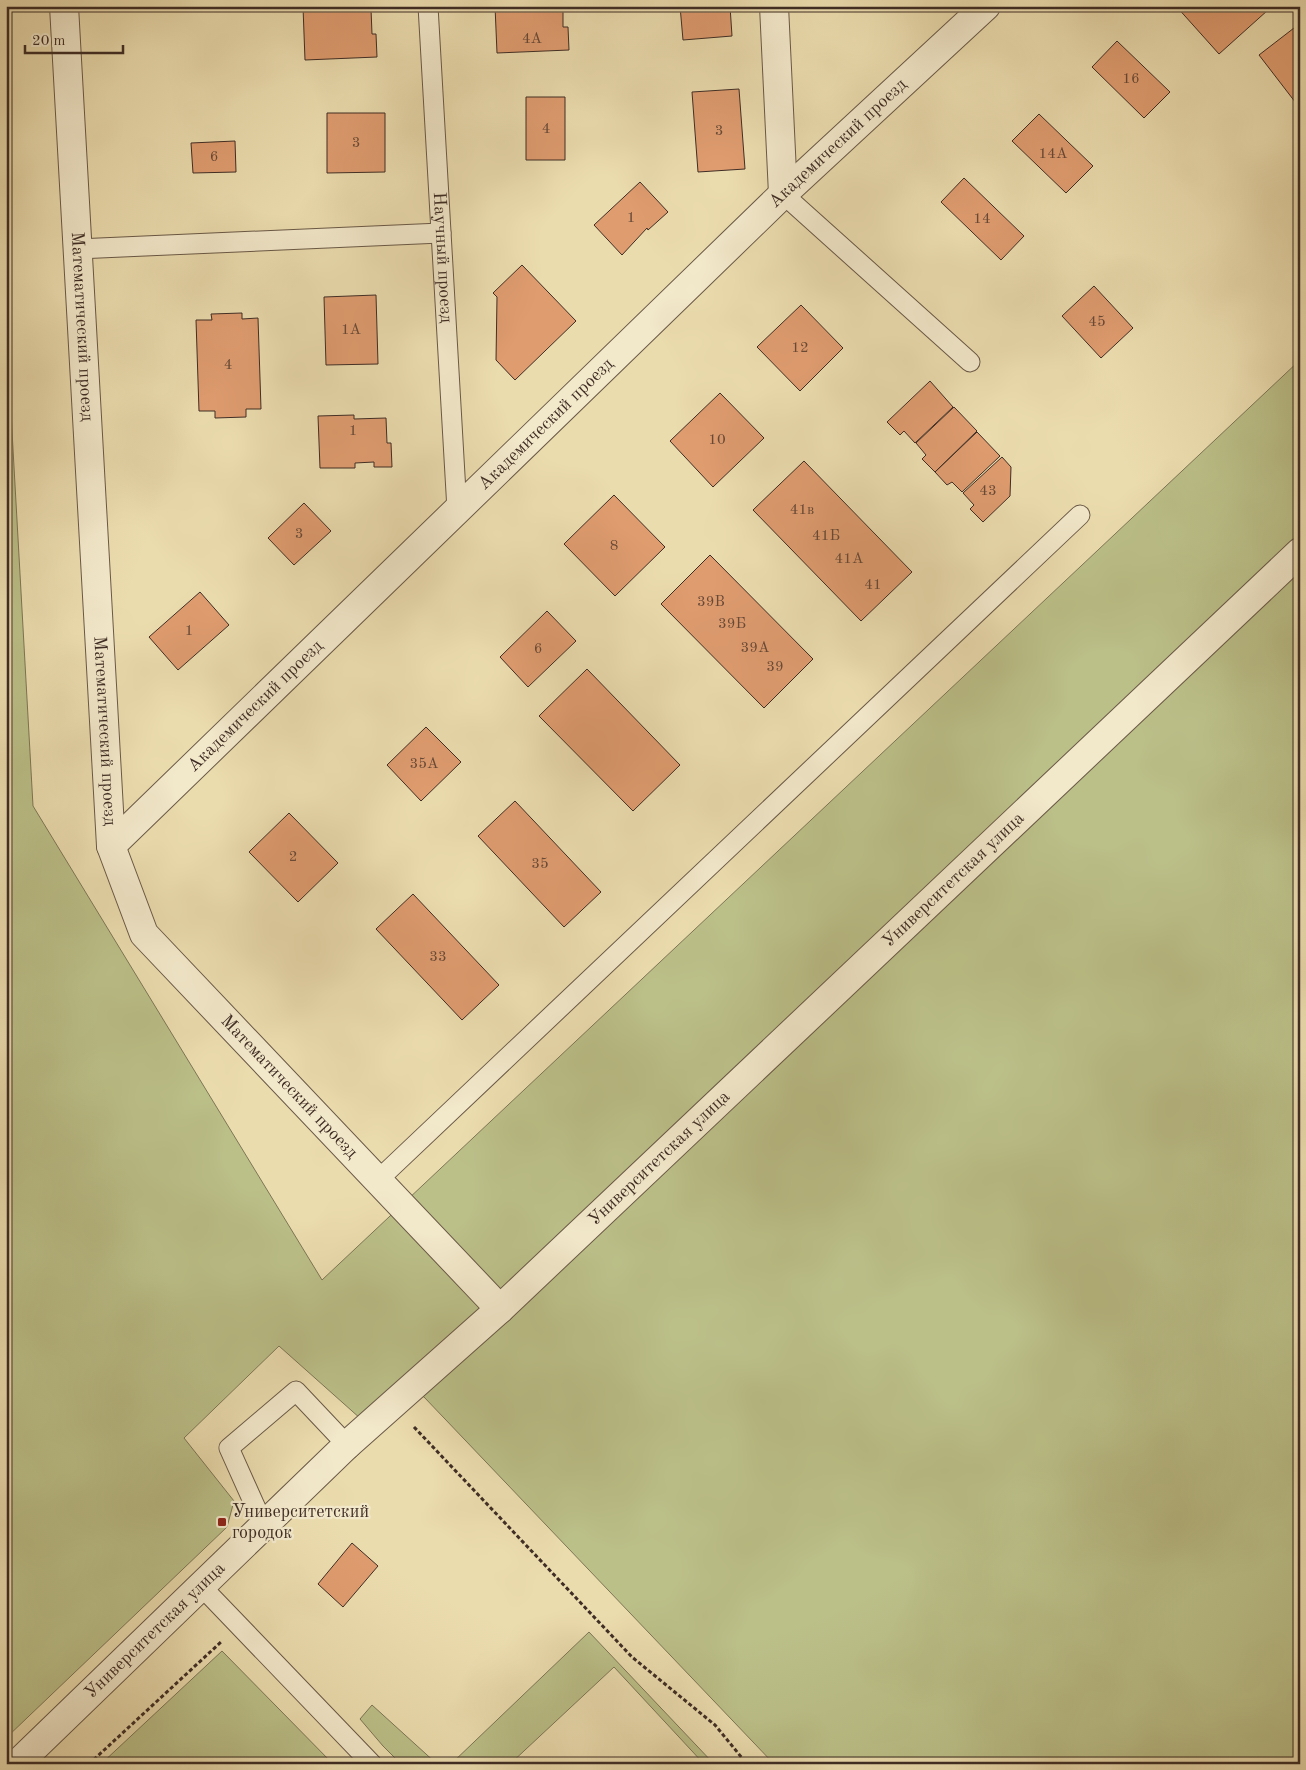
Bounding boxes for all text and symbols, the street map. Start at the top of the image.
scale bar [25,22,122,54]
house number: 4А [522,32,543,47]
text: 20 m [32,34,66,49]
house number: 16 [1122,72,1140,87]
street label: Академический проезд [766,75,910,211]
house number: 4 [542,122,550,137]
house number: 3 [715,124,723,139]
house number: 3 [352,136,360,151]
house number: 14А [1039,147,1068,162]
house number: 6 [210,150,218,165]
street label: Научный проезд [430,192,455,324]
house number: 1 [627,211,635,226]
house number: 14 [973,212,991,227]
street label: Математический проезд [68,231,96,422]
house number: 45 [1088,315,1106,330]
house number: 1А [341,323,362,338]
house number: 12 [791,341,809,356]
street label: Академический проезд [475,355,617,493]
house number: 4 [224,358,232,373]
house number: 1 [349,424,357,439]
house number: 10 [708,433,726,448]
house number: 43 [979,484,997,499]
house number: 41в [790,503,814,518]
house number: 3 [295,527,303,542]
house number: 41Б [812,529,840,544]
house number: 8 [610,539,618,554]
house number: 41А [835,552,864,567]
house number: 41 [864,578,882,593]
house number: 39В [697,595,725,610]
house number: 39Б [718,617,746,632]
house number: 1 [185,624,193,639]
street label: Математический проезд [90,636,119,826]
street label: Академический проезд [184,637,326,775]
house number: 39А [741,641,770,656]
house number: 6 [534,642,542,657]
house number: 39 [766,660,784,675]
house number: 35А [410,757,439,772]
street label: Университетская улица [879,809,1028,951]
house number: 2 [289,850,297,865]
house number: 35 [531,857,549,872]
house number: 33 [429,950,447,965]
street label: Математический проезд [217,1012,361,1162]
street label: Университетская улица [585,1087,734,1229]
place label: Университетский городок [232,1503,369,1542]
marker: Университетский городок [216,1516,228,1528]
street label: Университетская улица [81,1559,229,1702]

